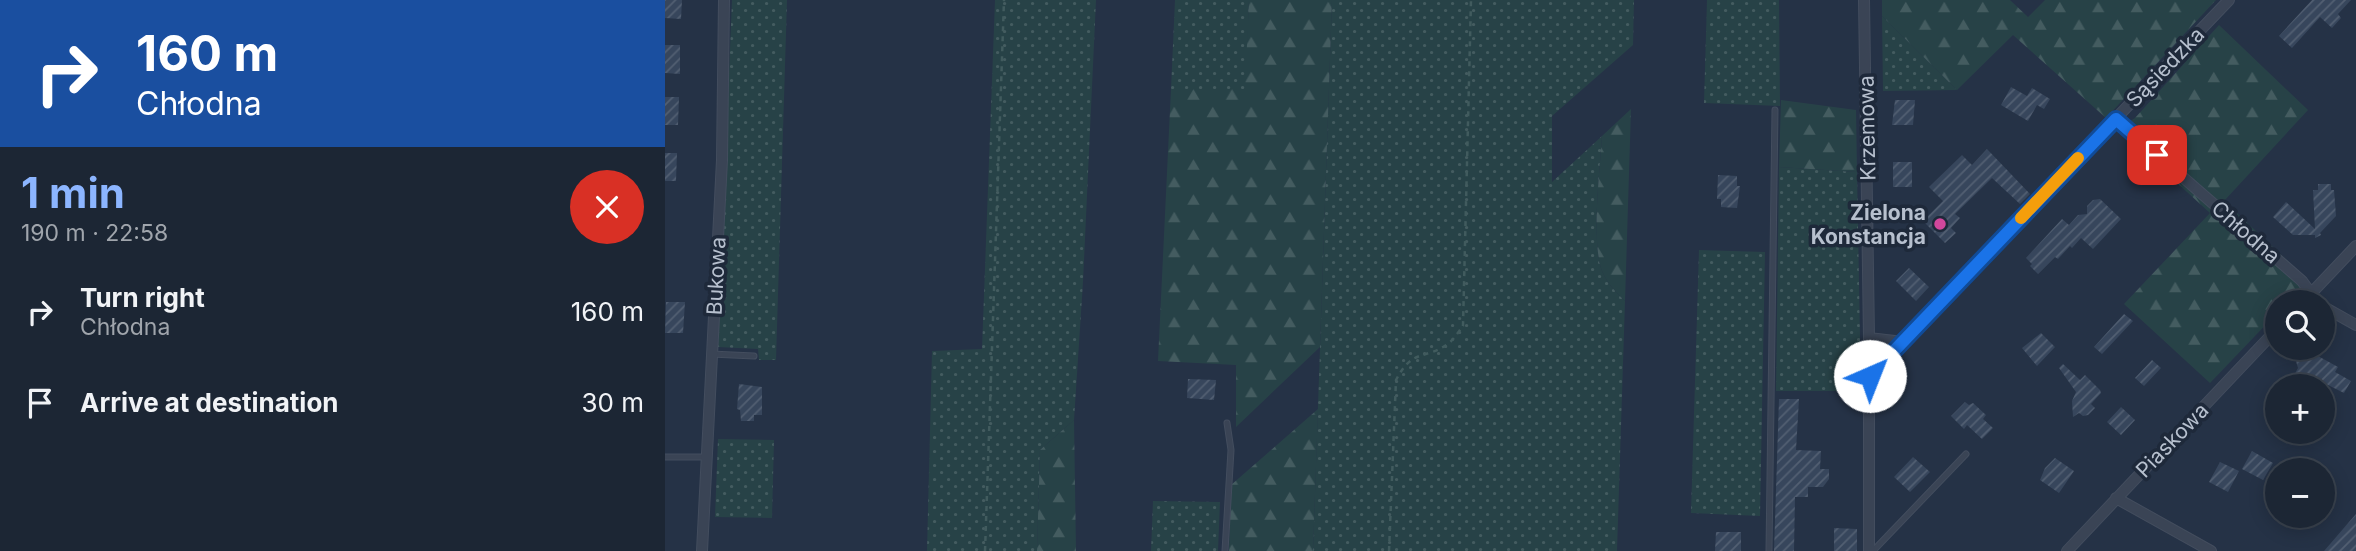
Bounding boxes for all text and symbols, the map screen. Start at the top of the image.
street label: Sąsiedzka [2121,22,2209,112]
text: 160 m [136,24,278,83]
icon: right [21,28,112,119]
street label: Krzemowa [1854,75,1880,181]
text: Chłodna [136,84,262,123]
pin [2127,125,2187,185]
icon: arrive [2138,136,2176,174]
text: 1 min [21,167,125,218]
button: close [570,170,644,244]
street label: Chłodna [2207,196,2285,268]
place label: Zielona Konstancja [1811,200,1926,249]
marker: Zielona Konstancja [1932,216,1948,232]
text: 190 m · 22:58 [21,219,168,247]
street label: Bukowa [701,236,731,316]
text: Turn right [80,282,205,313]
map controls [2265,290,2335,528]
button: search [2265,290,2335,360]
icon: right [21,293,59,331]
text: 160 m [571,296,644,327]
text: Chłodna [80,313,170,341]
position arrow [1833,339,1907,413]
button: + [2265,374,2335,444]
icon: arrive [21,384,59,422]
text: Arrive at destination [80,387,339,418]
text: 30 m [581,387,644,418]
street label: Piaskowa [2130,398,2214,482]
button: − [2265,458,2335,528]

